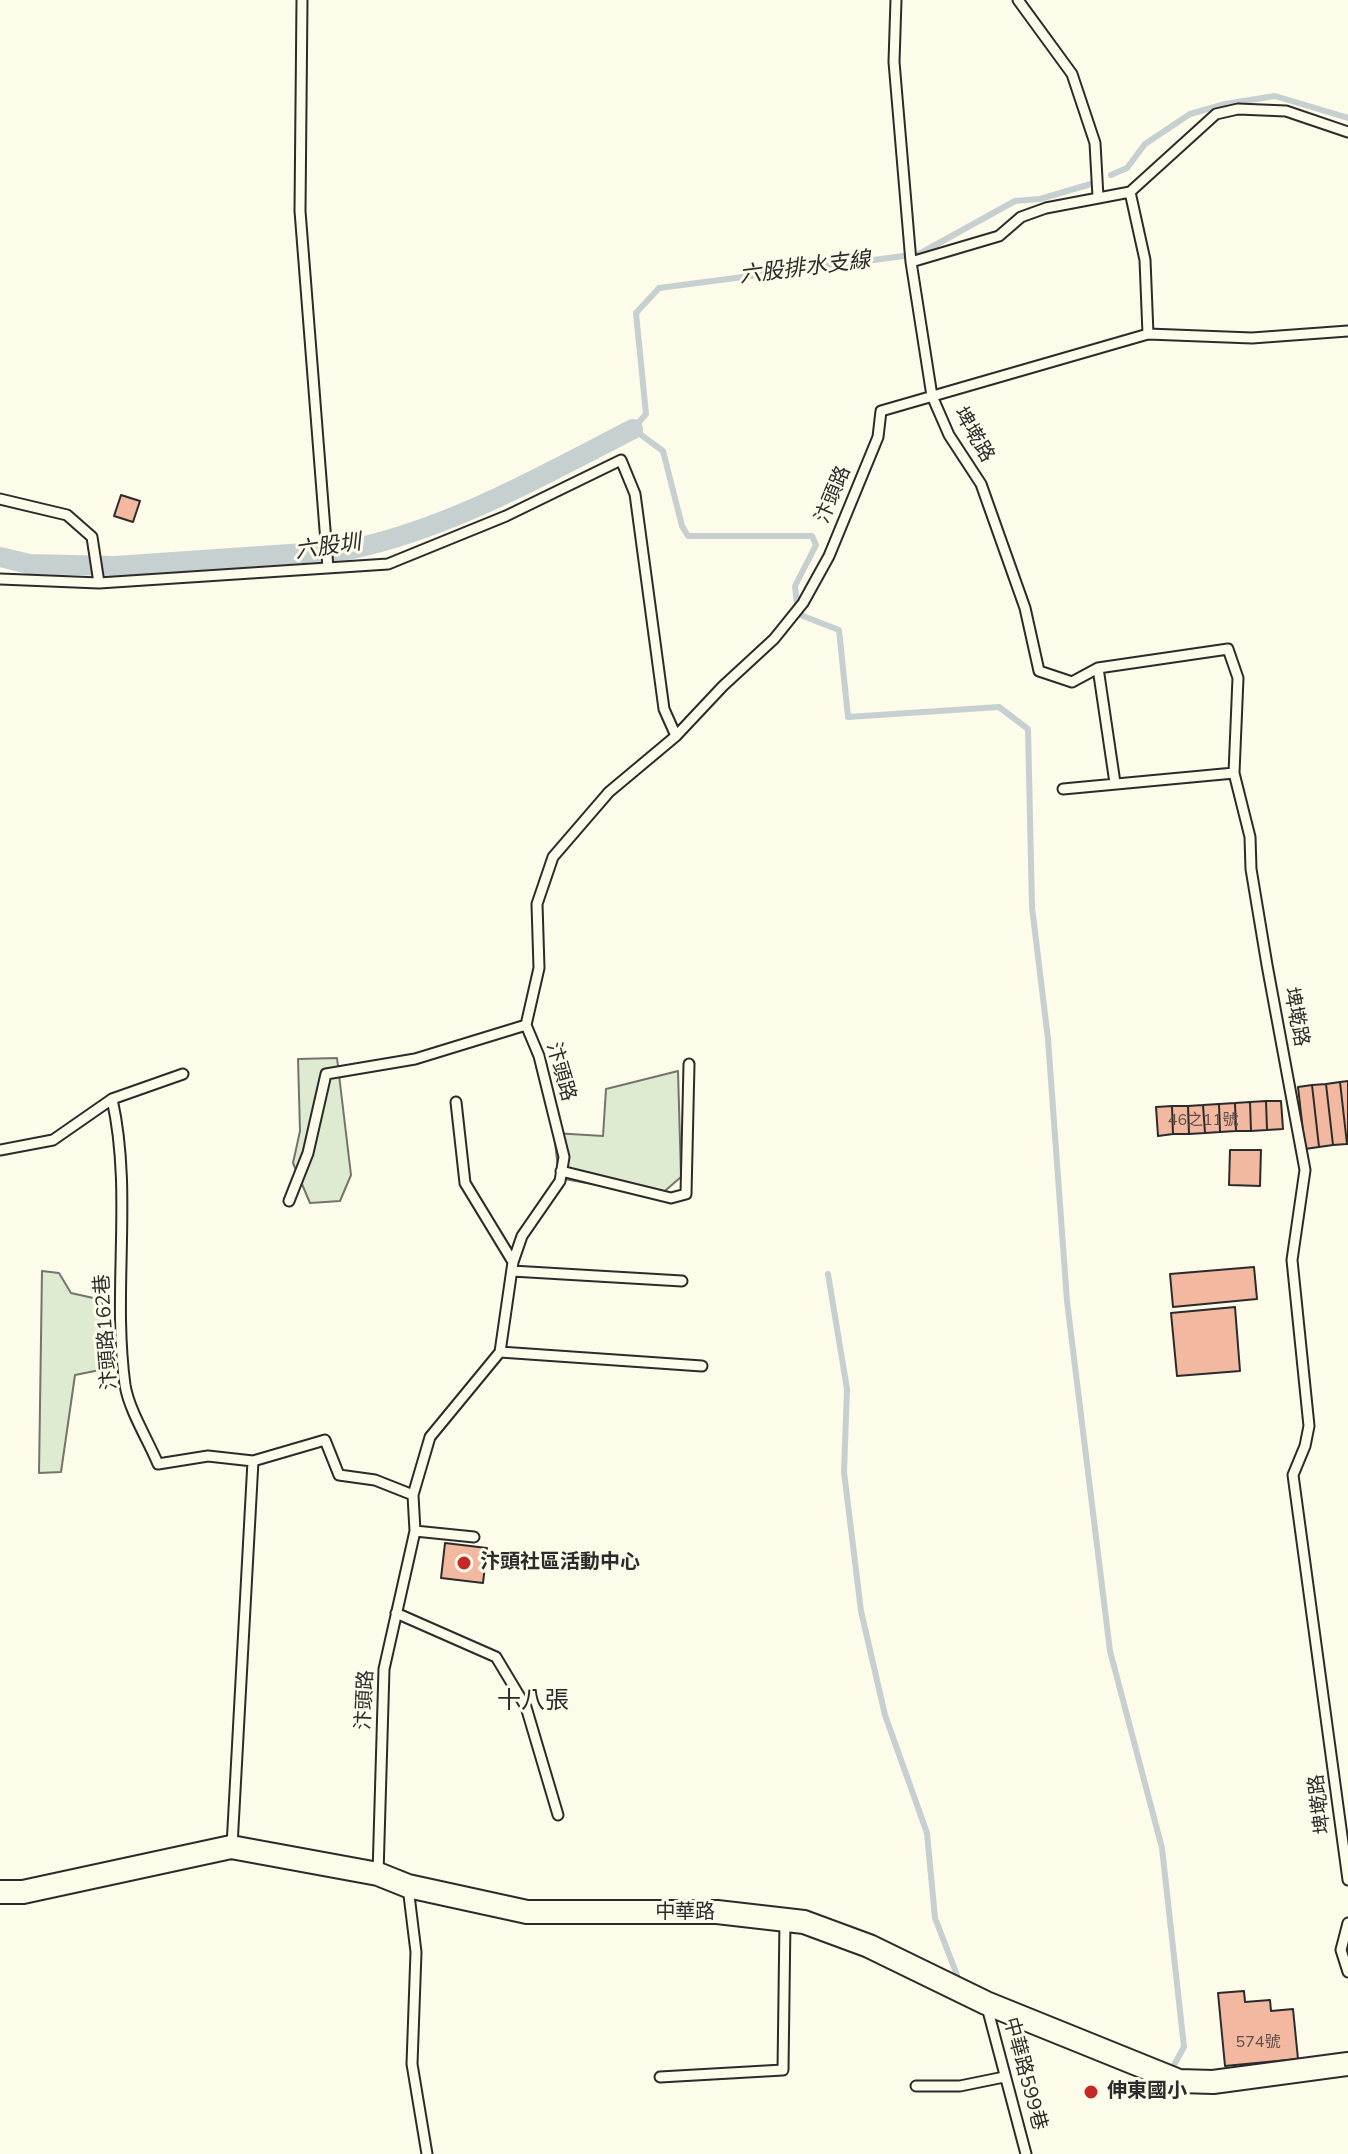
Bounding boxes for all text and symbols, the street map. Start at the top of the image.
water label: 六股排水支線 [738,248,872,290]
street label: 埤墘路 [948,403,998,467]
street label: 汴頭路 [811,463,857,527]
water label: 六股圳 [293,530,363,566]
street label: 埤墘路 [1277,985,1313,1049]
street label: 汴頭路 [540,1040,580,1104]
house number: 46之11號 [1168,1111,1238,1131]
street label: 汴頭路162巷 [91,1273,123,1391]
place label: 汴頭社區活動中心 [480,1551,640,1575]
marker: 汴頭社區活動中心 [455,1554,473,1572]
street label: 汴頭路 [352,1669,380,1731]
district label: 十八張 [497,1688,569,1716]
street label: 埤墘路 [1305,1773,1337,1835]
street label: 中華路 [655,1901,715,1925]
street label: 中華路599巷 [997,2015,1051,2133]
house number: 574號 [1236,2033,1280,2053]
place label: 伸東國小 [1107,2080,1187,2104]
marker: 伸東國小 [1082,2083,1100,2101]

